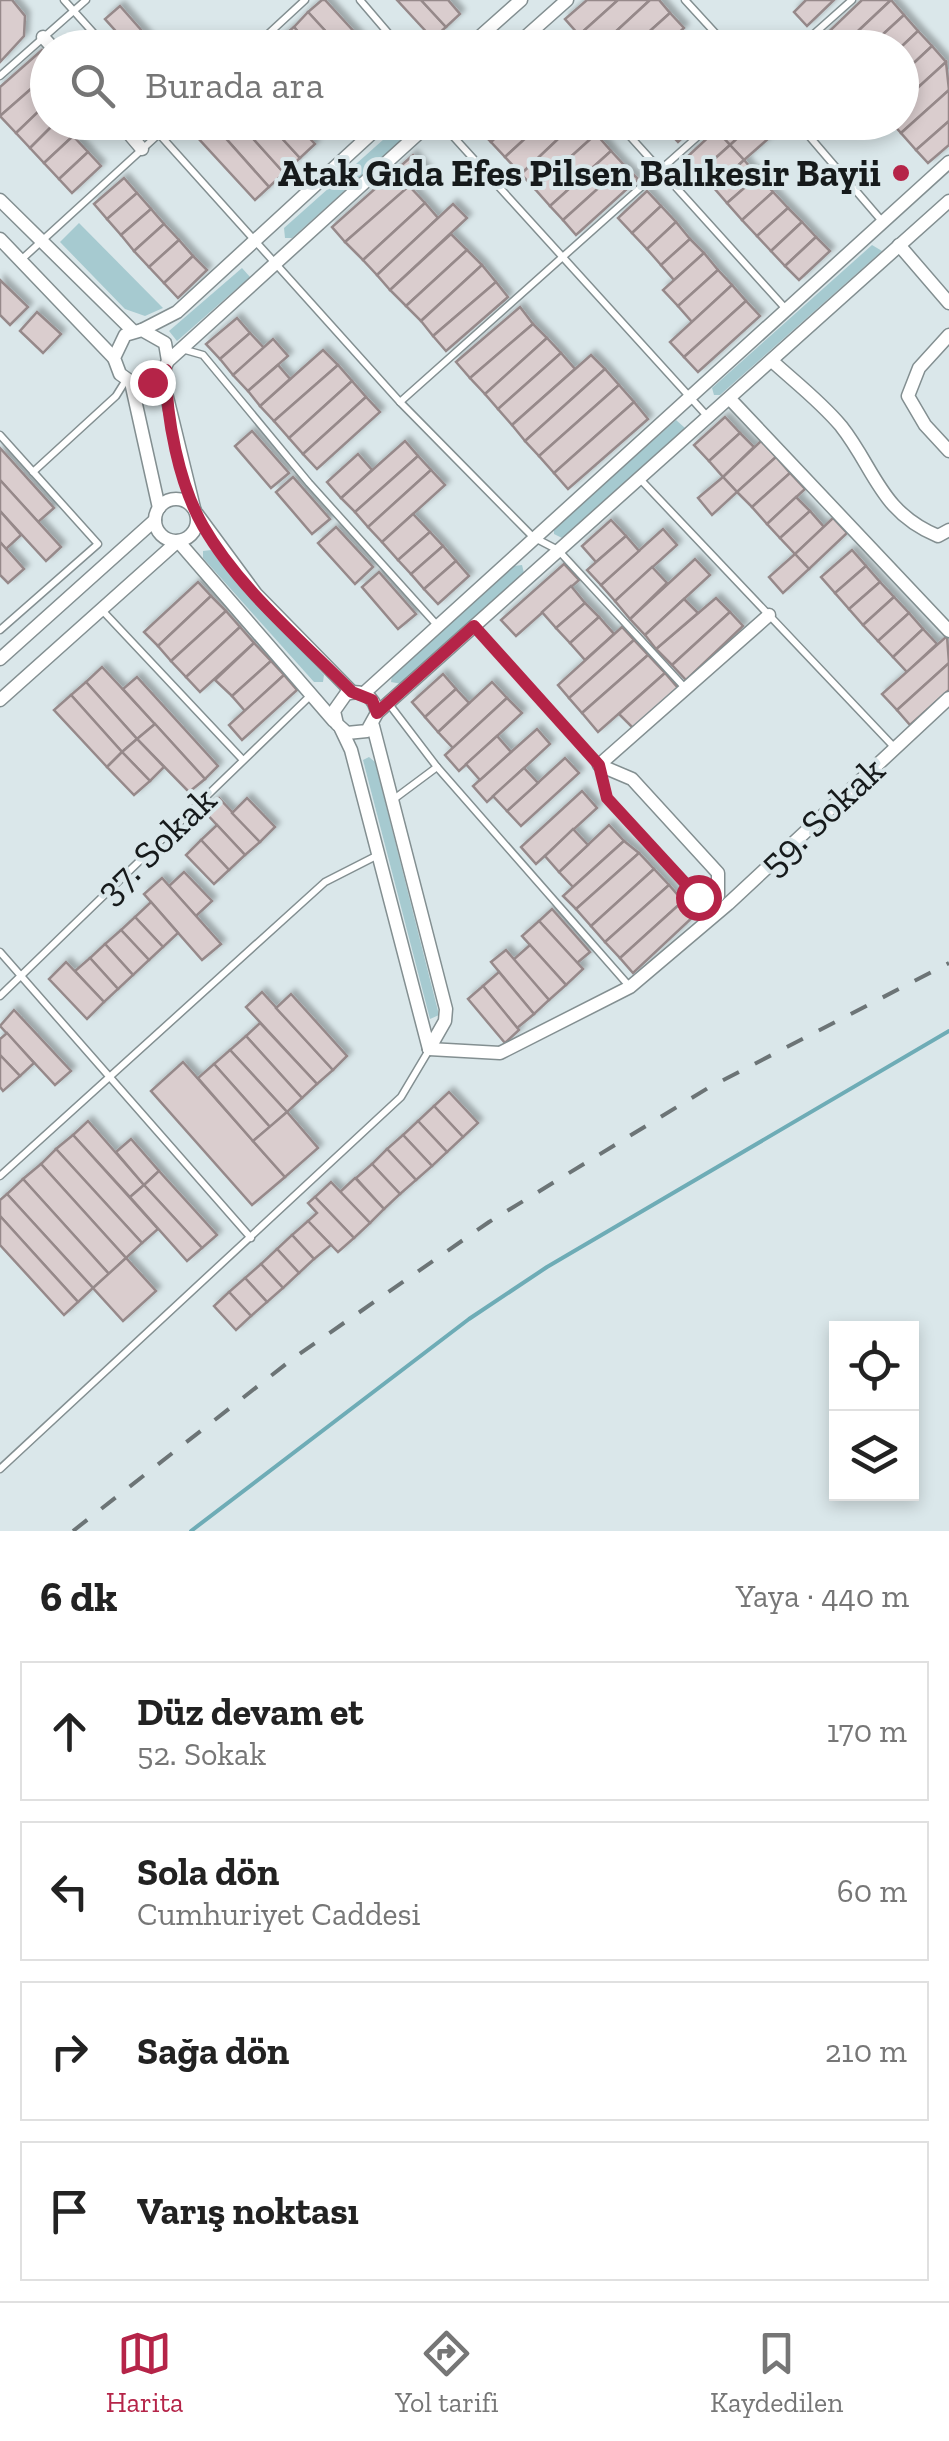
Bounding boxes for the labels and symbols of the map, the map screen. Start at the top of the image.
place label: Atak Gıda Efes Pilsen Balıkesir Bayii [278,150,881,196]
marker: Atak Gıda Efes Pilsen Balıkesir Bayii [890,162,912,184]
route end [130,360,176,406]
street label: 59. Sokak [750,747,894,885]
street label: 37. Sokak [86,777,226,913]
route start [676,875,722,921]

